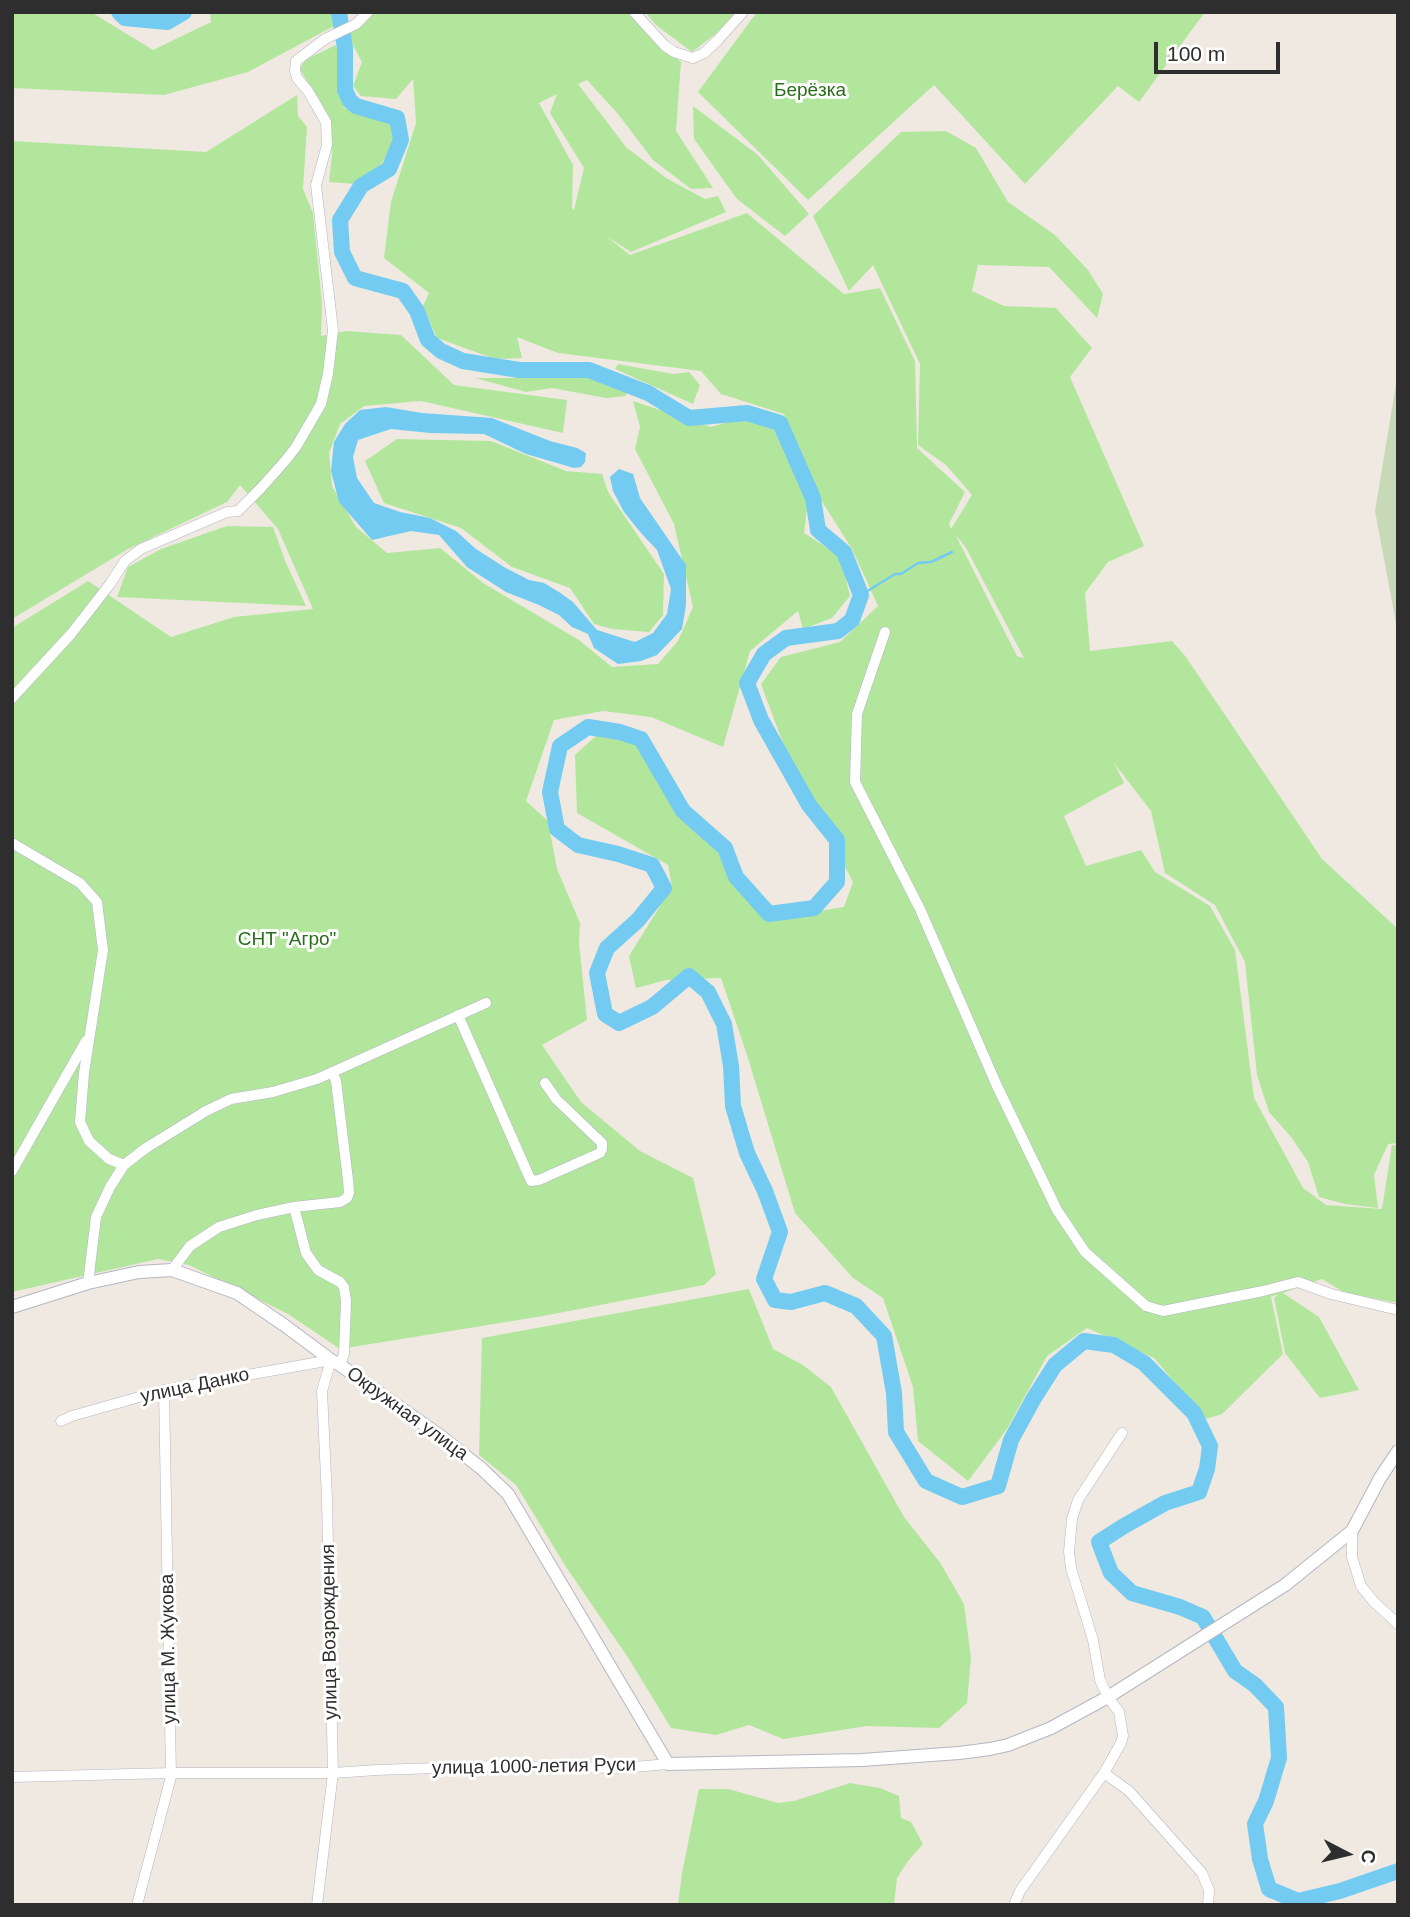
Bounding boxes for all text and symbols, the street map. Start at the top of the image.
scale bar [1158,28,1284,72]
text: 100 m [1167,42,1225,65]
park label: Берёзка [774,80,846,102]
park label: СНТ "Агро" [238,929,336,951]
street label: Окружная улица [342,1362,472,1466]
street label: улица Данко [139,1363,251,1409]
street label: улица Возрождения [317,1544,343,1720]
street label: улица М. Жукова [156,1574,182,1724]
street label: улица 1000-летия Руси [432,1754,636,1780]
north arrow [1312,1819,1382,1889]
text: С [1357,1849,1380,1865]

